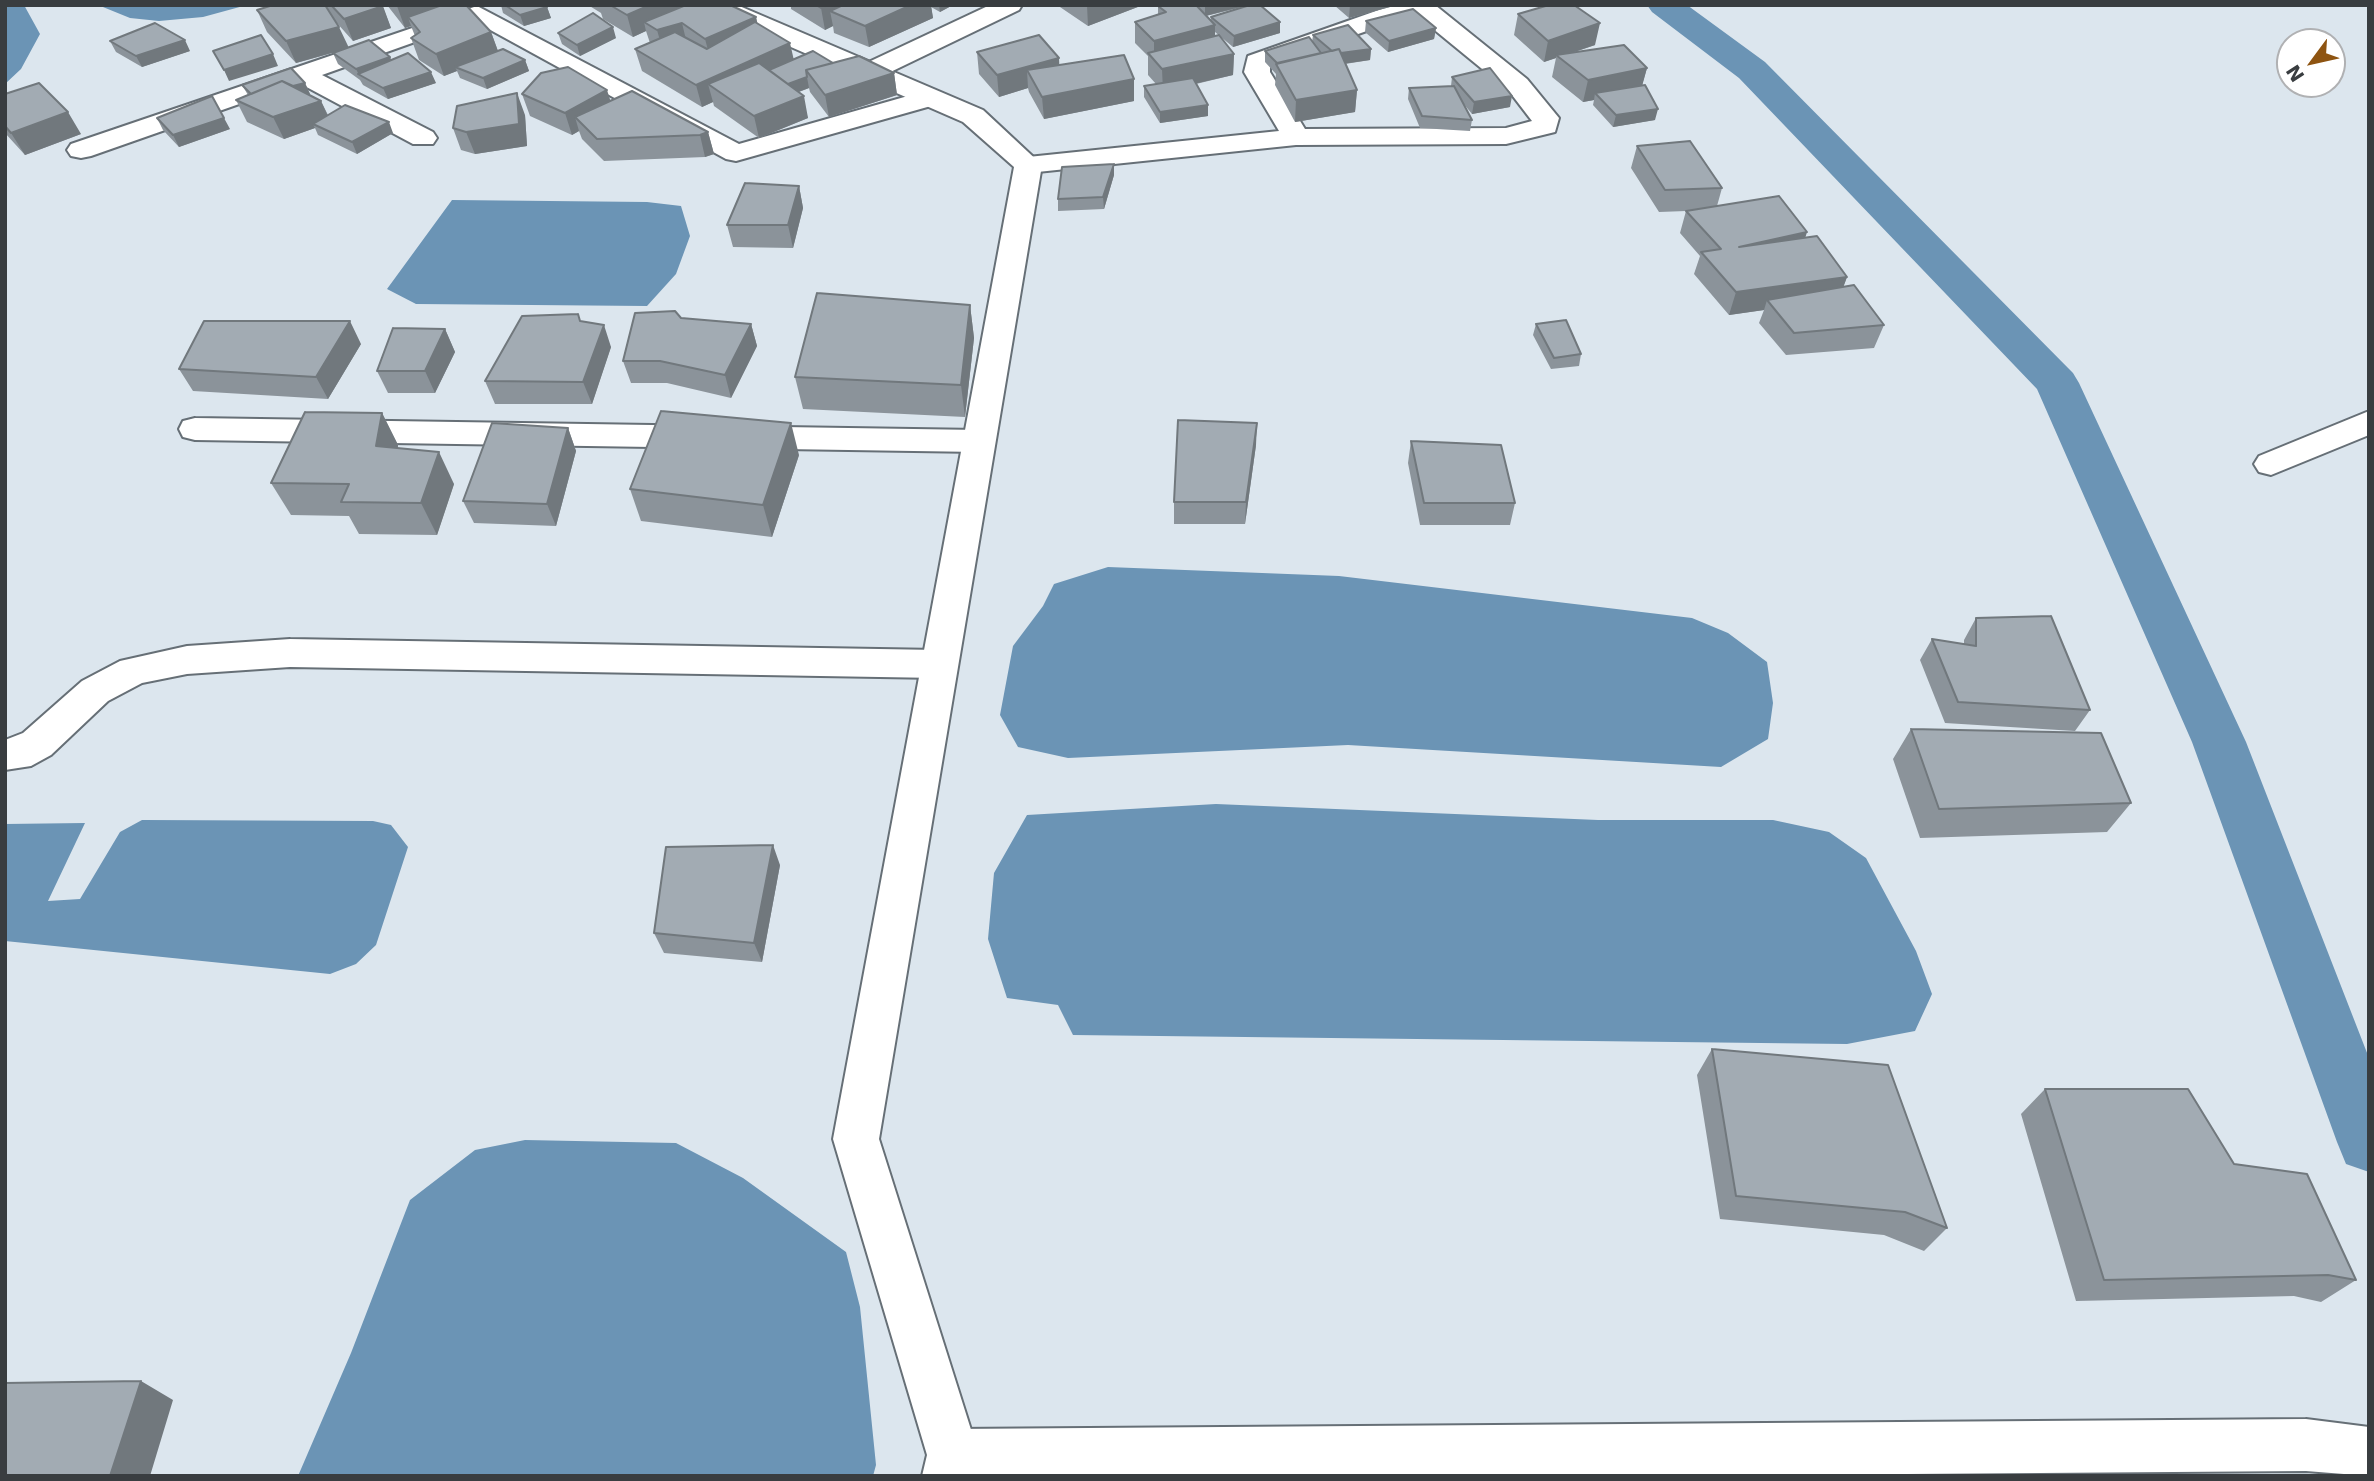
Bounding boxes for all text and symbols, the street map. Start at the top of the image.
north arrow [2276,28,2346,98]
text: N [2282,61,2309,86]

